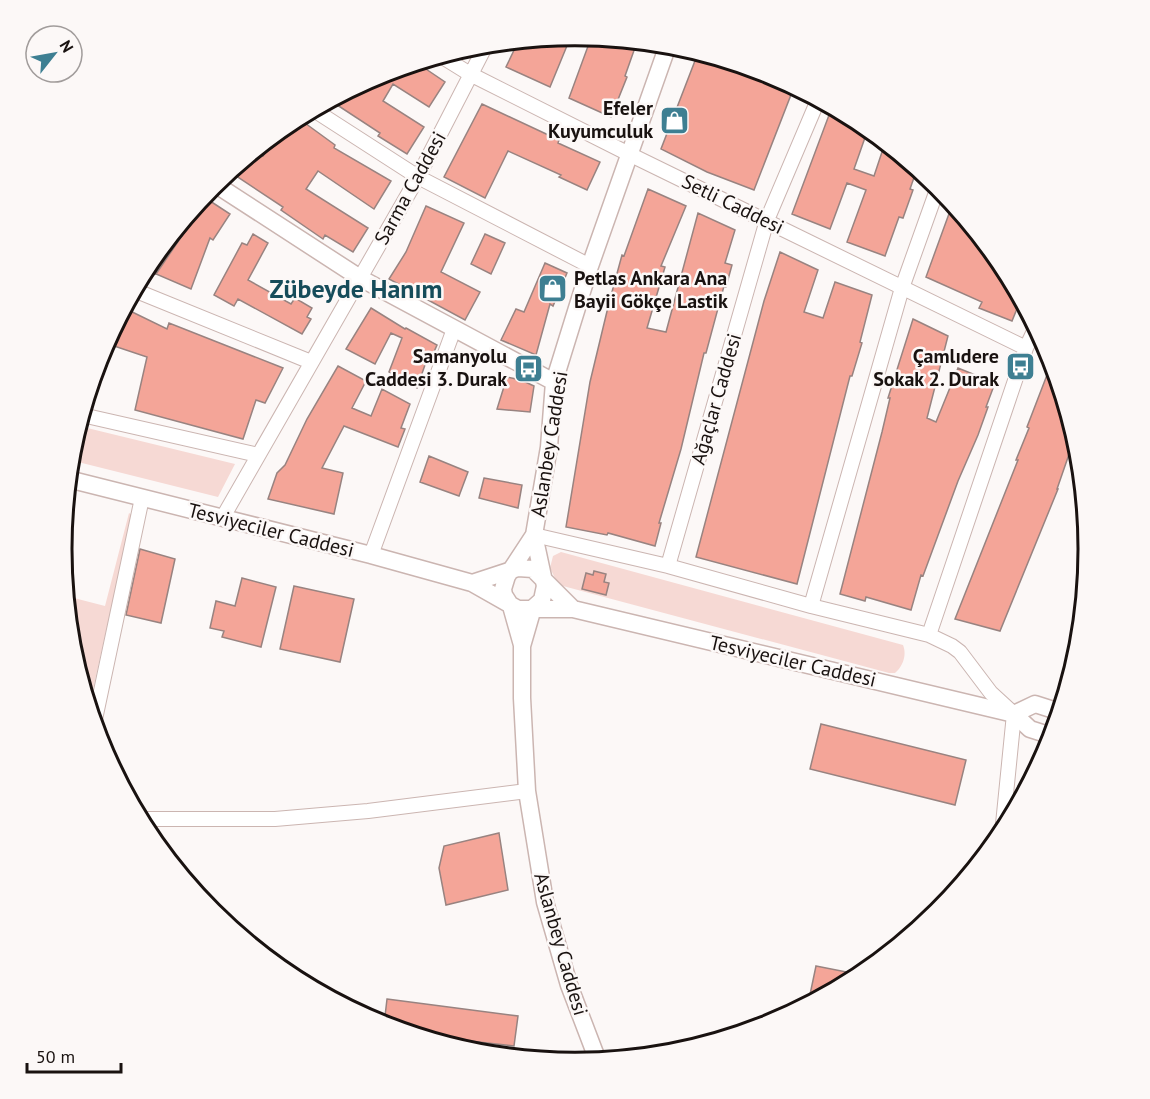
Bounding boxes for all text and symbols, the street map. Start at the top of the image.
north arrow [24,24,84,84]
text: N [56,37,78,56]
place label: Efeler Kuyumculuk [548,95,653,144]
shop icon: Efeler Kuyumculuk [658,104,690,136]
street label: Sarma Caddesi [368,127,452,249]
street label: Setli Caddesi [678,168,788,240]
place label: Petlas Ankara Ana Bayii Gökçe Lastik [574,265,728,314]
district label: Zübeyde Hanım [270,272,442,305]
shop icon: Petlas Ankara Ana Bayii Gökçe Lastik [537,273,569,305]
street label: Ağaçlar Caddesi [685,330,747,468]
place label: Samanyolu Caddesi 3. Durak [365,343,507,392]
place label: Çamlıdere Sokak 2. Durak [873,343,999,392]
bus stop icon: Çamlıdere Sokak 2. Durak [1004,351,1036,383]
bus stop icon: Samanyolu Caddesi 3. Durak [512,352,544,384]
street label: Aslanbey Caddesi [525,369,573,519]
street label: Tesviyeciler Caddesi [185,497,357,563]
street label: Tesviyeciler Caddesi [707,629,879,693]
street label: Aslanbey Caddesi [528,869,594,1019]
scale bar [27,1036,122,1074]
text: 50 m [36,1045,75,1068]

